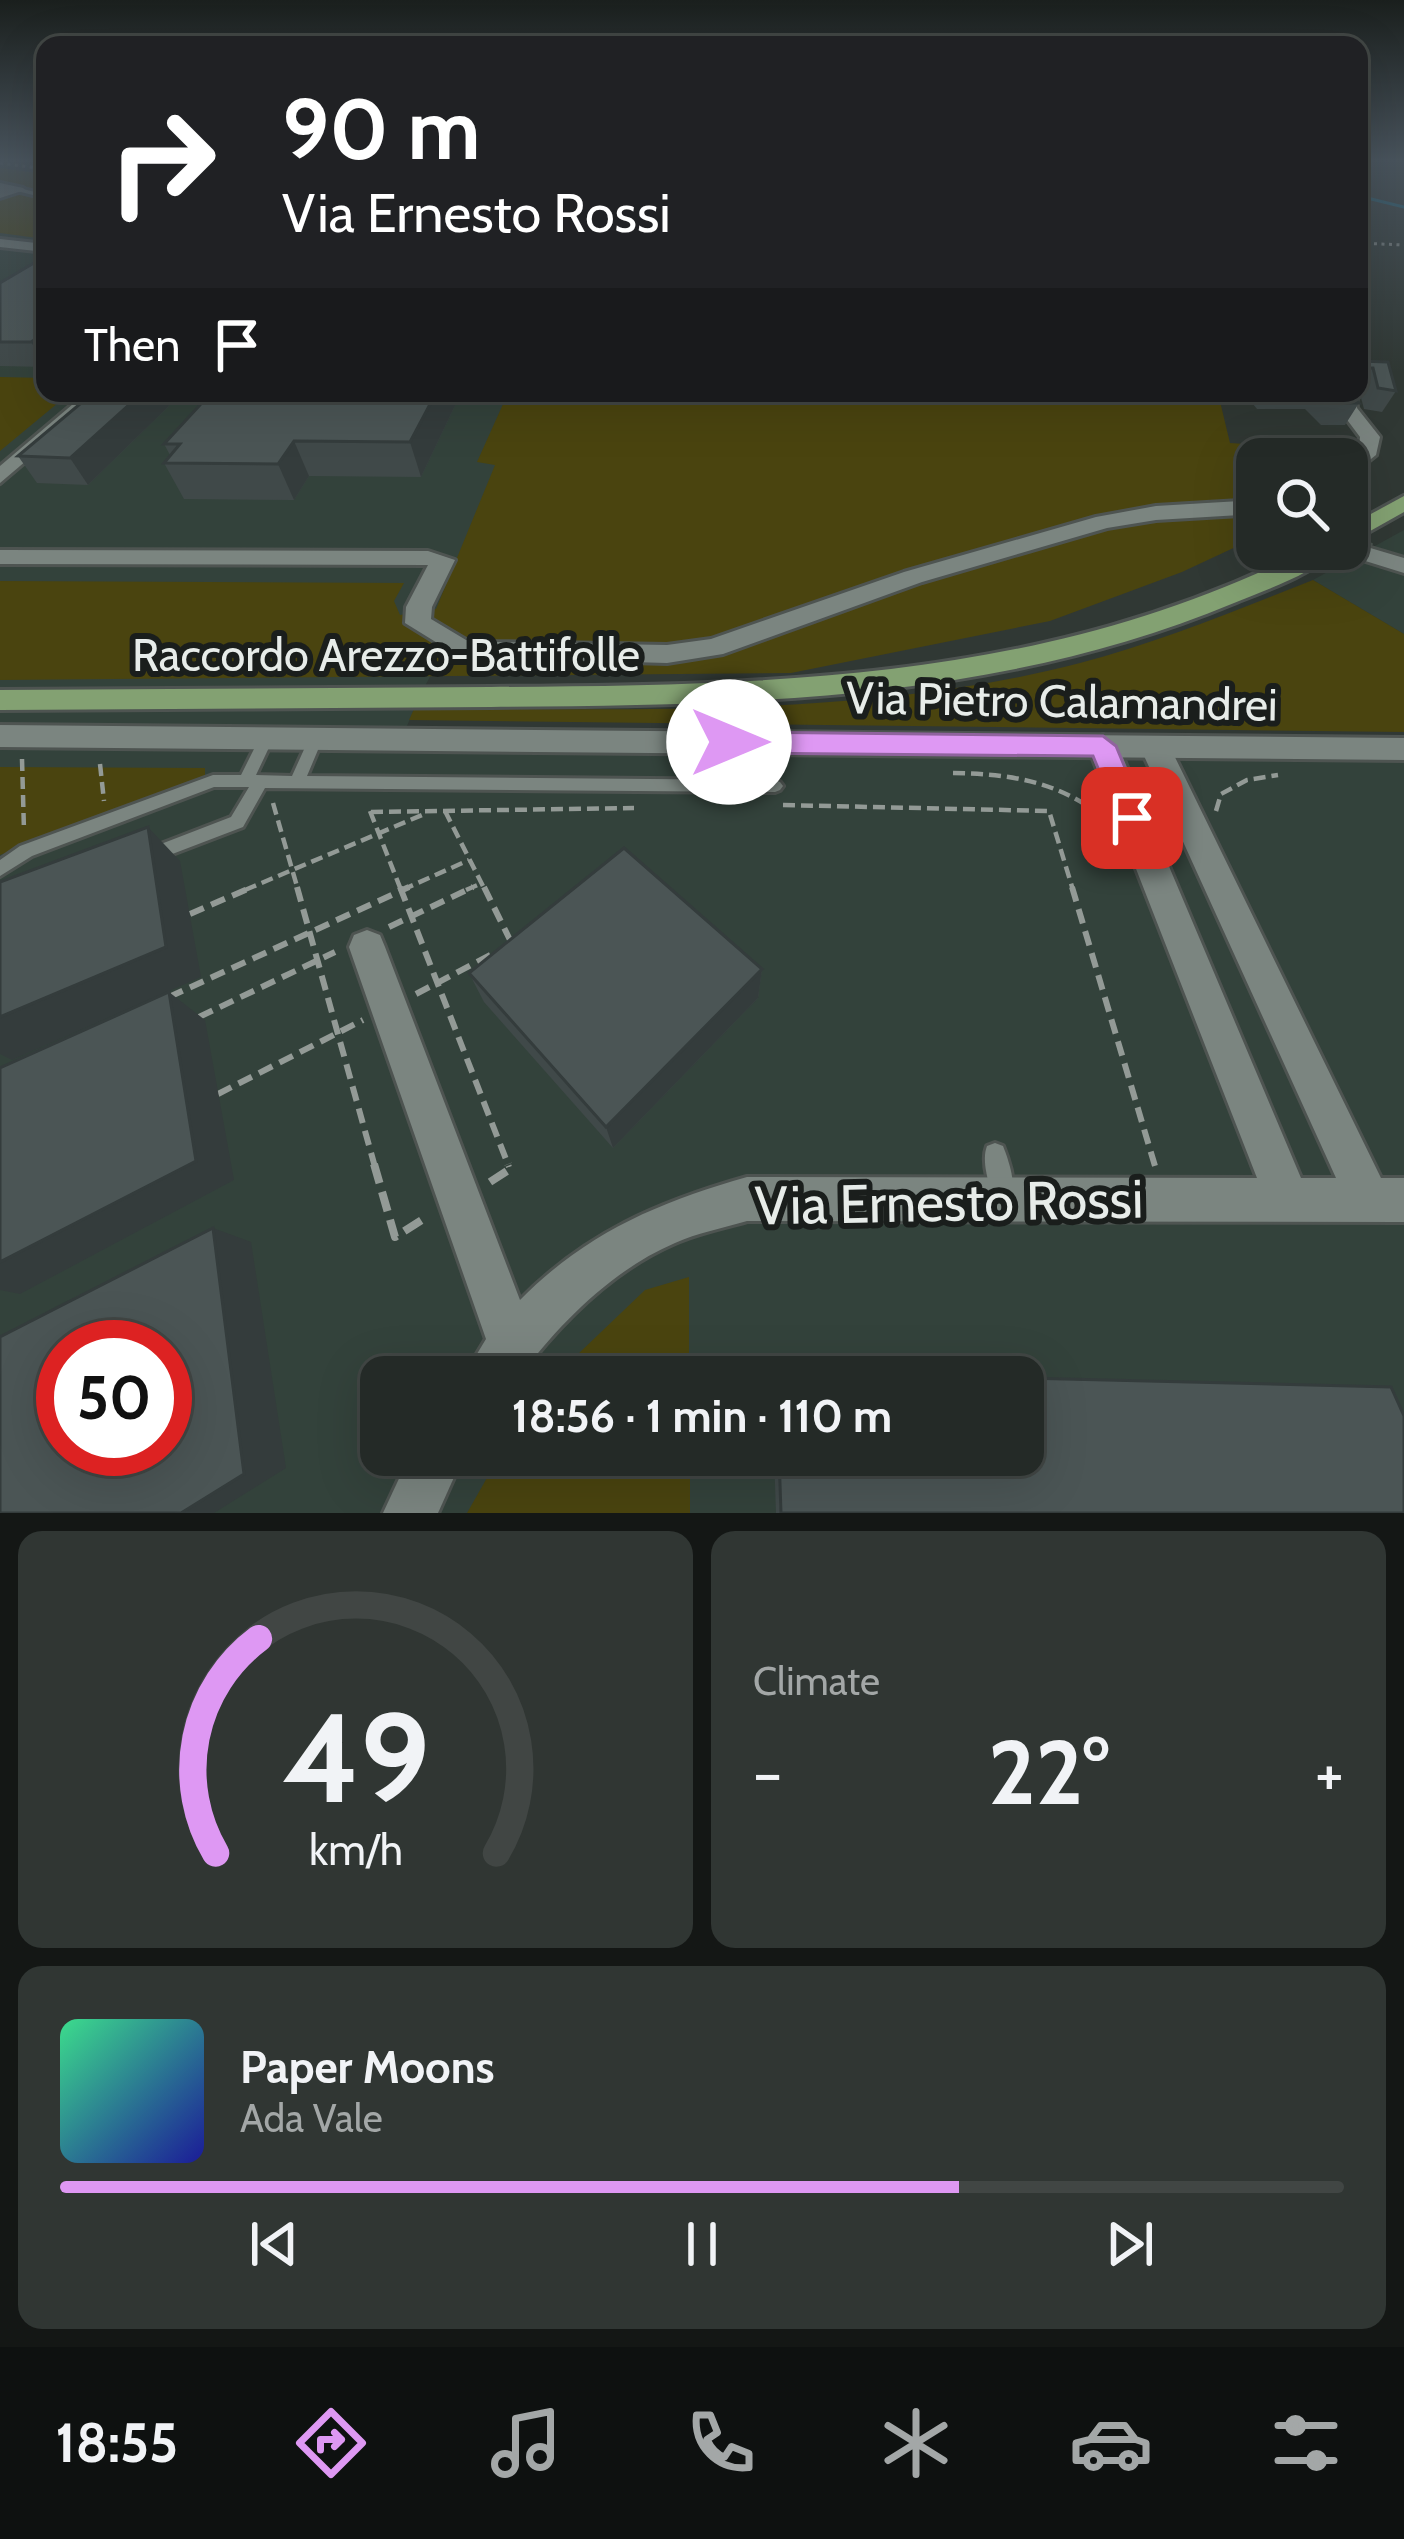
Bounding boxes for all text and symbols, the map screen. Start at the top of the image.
text: 90 m [282,78,480,180]
icon: right [84,84,240,240]
text: Via Ernesto Rossi [282,180,671,246]
icon: arrive [204,312,270,378]
text: Then [84,318,180,372]
map controls [1236,438,1368,570]
button: search [1236,438,1368,570]
street label: Raccordo Arezzo-Battifolle [132,628,640,682]
street label: Via Pietro Calamandrei [846,670,1278,732]
position arrow [666,679,792,805]
pin [1081,767,1183,869]
icon: arrive [1099,785,1165,851]
street label: Via Ernesto Rossi [754,1166,1144,1238]
speed limit sign: 50 [36,1320,192,1476]
text: 18:56 · 1 min · 110 m [512,1389,892,1443]
text: Climate [753,1657,880,1705]
text: 49 [282,1682,429,1833]
text: 22° [988,1717,1109,1827]
text: − [753,1732,782,1813]
text: + [1315,1732,1344,1813]
text: km/h [309,1823,402,1875]
text: Paper Moons [240,2040,495,2094]
text: Ada Vale [240,2094,383,2142]
icon: previous [241,2211,307,2277]
icon: pause [669,2211,735,2277]
icon: next [1097,2211,1163,2277]
icon: directions [289,2401,373,2485]
icon: music [484,2401,568,2485]
icon: phone [679,2401,763,2485]
icon: climate [874,2401,958,2485]
icon: car [1069,2401,1153,2485]
icon: filters [1264,2401,1348,2485]
text: 18:55 [56,2410,178,2476]

